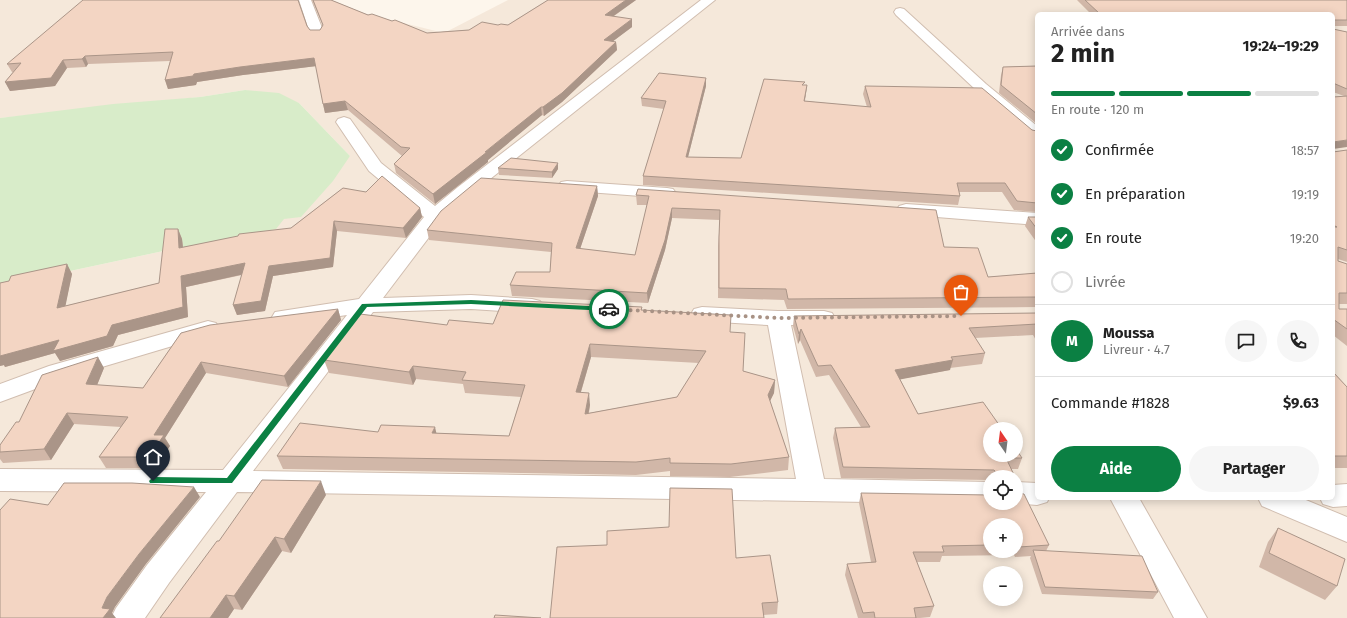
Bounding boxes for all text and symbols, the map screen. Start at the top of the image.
text: Arrivée dans [1051,24,1125,39]
text: 19:24–19:29 [1243,37,1319,55]
text: 2 min [1051,38,1115,69]
text: En route · 120 m [1051,102,1144,117]
icon: check [1051,139,1073,161]
text: Confirmée [1085,141,1154,159]
text: 18:57 [1291,143,1319,158]
icon: check [1051,183,1073,205]
text: En préparation [1085,185,1186,203]
text: 19:19 [1291,187,1319,202]
icon: check [1051,227,1073,249]
text: En route [1085,229,1142,247]
text: 19:20 [1290,231,1319,246]
text: Livrée [1085,273,1126,291]
pin [944,275,978,316]
icon: bag [950,281,972,303]
courier [589,289,629,329]
icon: car [598,298,620,320]
button: chat [1225,320,1267,362]
button: phone [1277,320,1319,362]
text: Moussa [1103,324,1155,342]
text: M [1066,332,1078,350]
text: Livreur · 4.7 [1103,342,1170,357]
text: Commande #1828 [1051,394,1170,412]
text: $9.63 [1283,394,1319,412]
north arrow [983,422,1023,462]
map controls [983,422,1023,606]
pin [136,440,170,481]
icon: home [142,446,164,468]
button: Aide [1051,446,1181,492]
button: Partager [1189,446,1319,492]
button: locate [983,470,1023,510]
button: + [983,518,1023,558]
button: − [983,566,1023,606]

